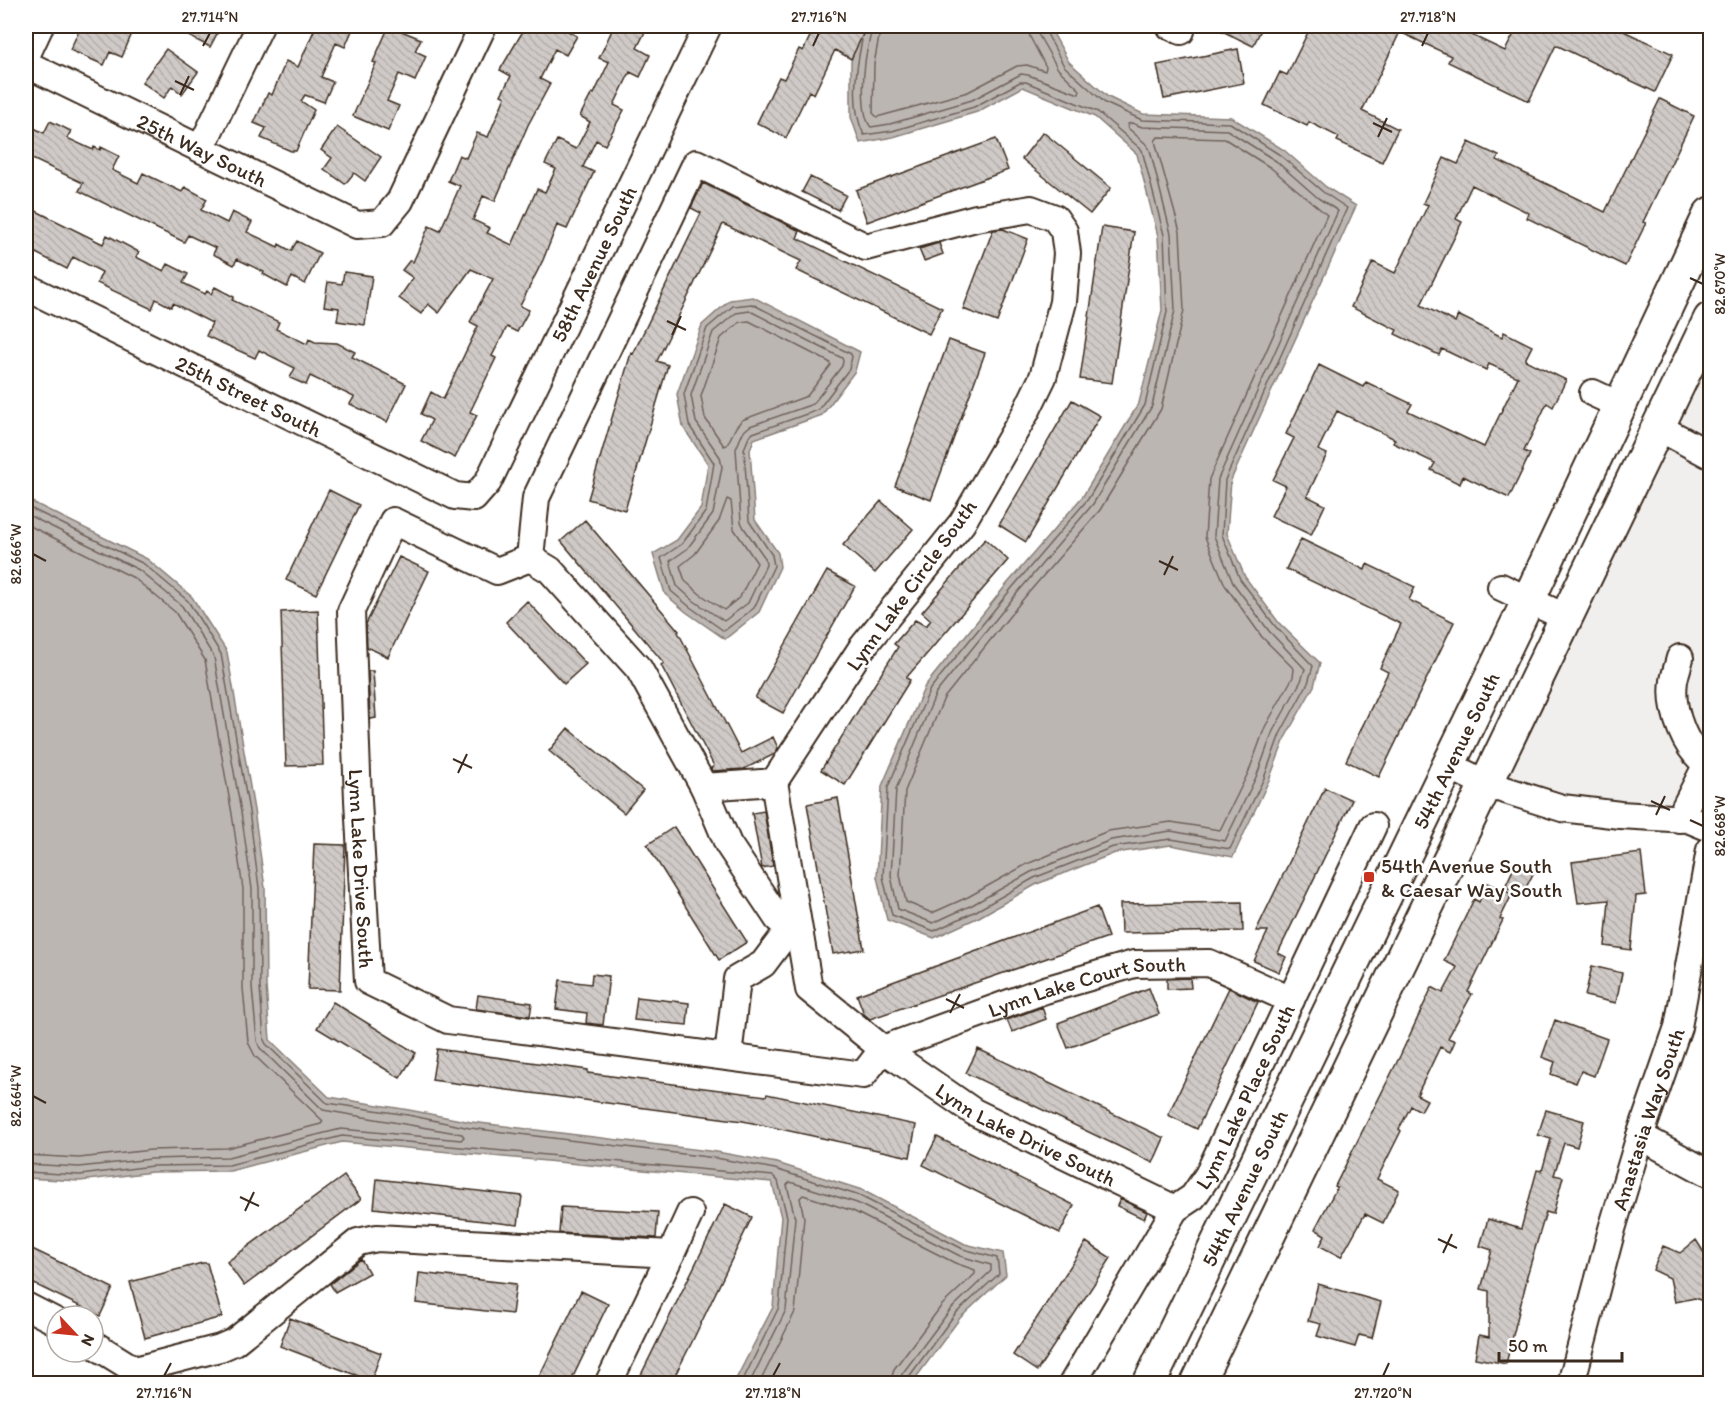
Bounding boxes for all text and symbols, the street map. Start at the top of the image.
text: 27.714°N [182,8,239,26]
text: 27.716°N [791,8,847,26]
text: 27.718°N [1400,8,1456,26]
street label: 25th Way South [133,108,271,192]
street label: 58th Avenue South [545,181,642,346]
text: 82.670°W [1711,253,1729,315]
street label: 25th Street South [172,349,327,442]
street label: Lynn Lake Circle South [841,495,981,675]
text: 82.666°W [7,523,25,584]
street label: 54th Avenue South [1407,668,1504,833]
street label: Lynn Lake Drive South [344,768,380,969]
text: 82.668°W [1711,795,1729,857]
place label: 54th Avenue South & Caesar Way South [1381,853,1562,902]
marker: 54th Avenue South & Caesar Way South [1362,870,1376,884]
street label: Lynn Lake Court South [985,951,1186,1022]
street label: Lynn Lake Place South [1190,1000,1300,1194]
street label: Anastasia Way South [1606,1024,1689,1213]
text: 82.664°W [7,1065,25,1127]
street label: Lynn Lake Drive South [931,1077,1120,1191]
street label: 54th Avenue South [1195,1105,1293,1270]
north arrow [45,1304,105,1364]
scale bar [1499,1325,1622,1363]
text: N [77,1331,99,1349]
text: 50 m [1508,1335,1548,1357]
text: 27.716°N [136,1384,192,1402]
text: 27.718°N [745,1384,801,1402]
text: 27.720°N [1354,1384,1412,1402]

